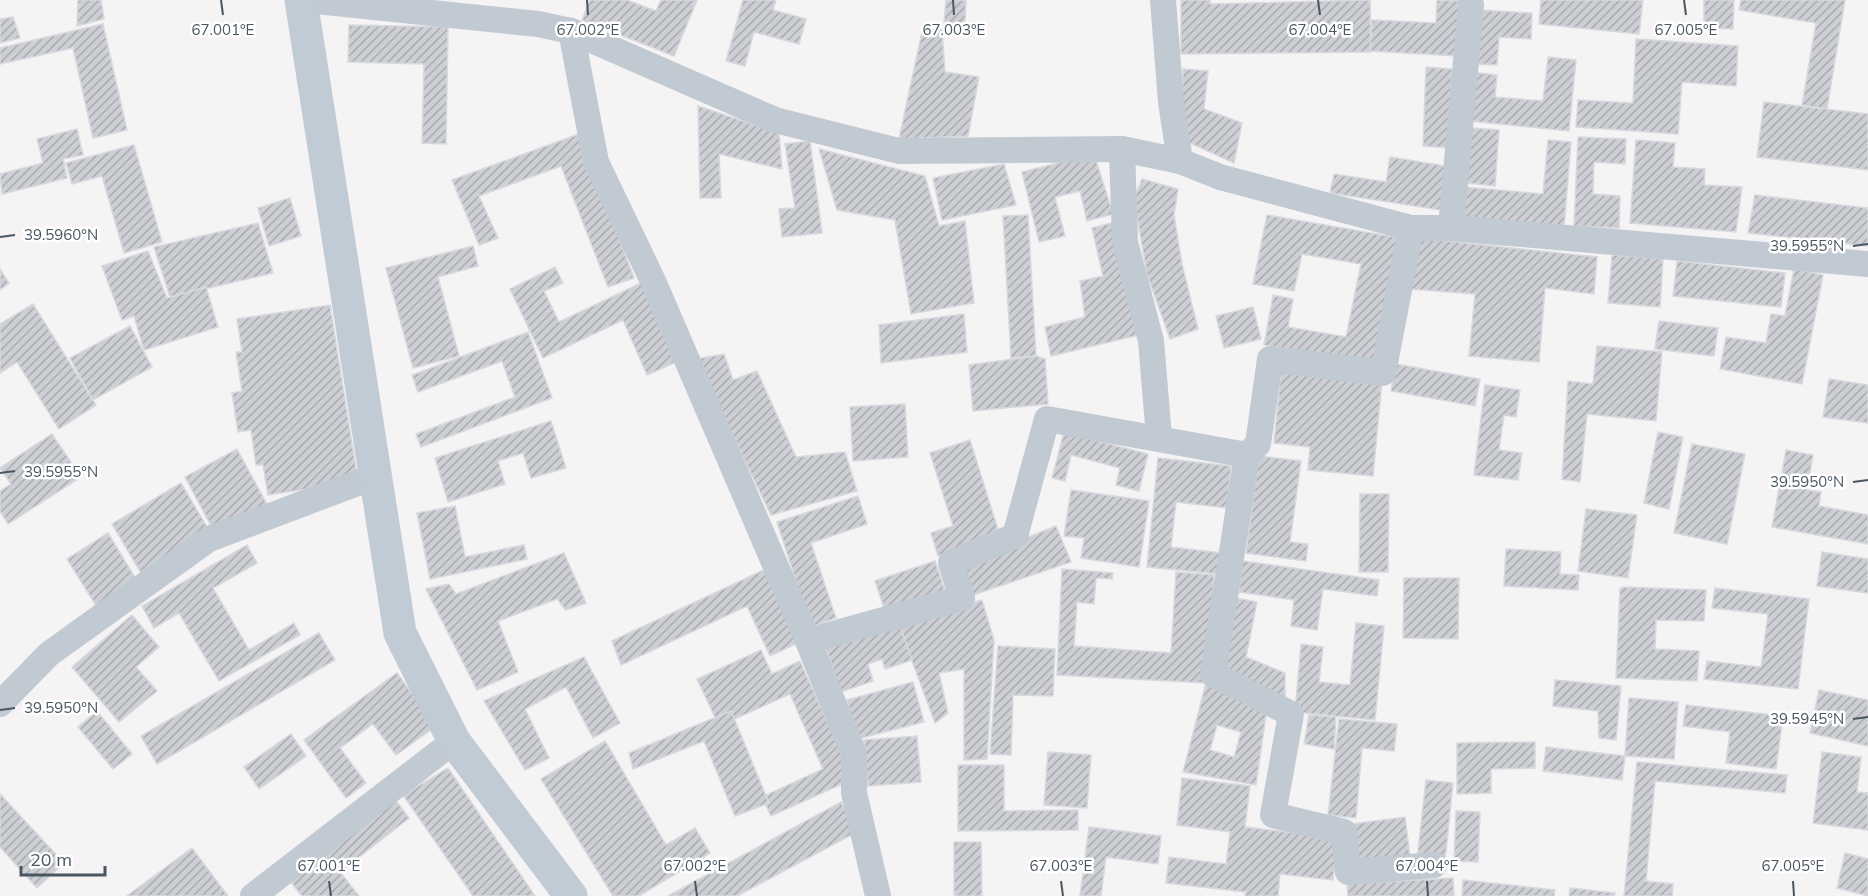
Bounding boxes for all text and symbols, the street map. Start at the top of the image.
text: 67.001°E [192,20,255,39]
text: 67.002°E [557,20,620,39]
text: 67.003°E [923,20,986,39]
text: 67.004°E [1289,20,1352,39]
text: 67.005°E [1655,20,1718,39]
text: 39.5960°N [24,225,98,244]
text: 39.5955°N [1770,236,1844,255]
text: 39.5955°N [24,462,98,481]
text: 39.5950°N [1770,472,1844,491]
text: 39.5950°N [24,698,98,717]
text: 39.5945°N [1770,709,1844,728]
scale bar [21,839,105,877]
text: 20 m [30,848,72,871]
text: 67.001°E [298,856,361,875]
text: 67.002°E [664,856,727,875]
text: 67.003°E [1030,856,1093,875]
text: 67.004°E [1396,856,1459,875]
text: 67.005°E [1762,856,1825,875]

